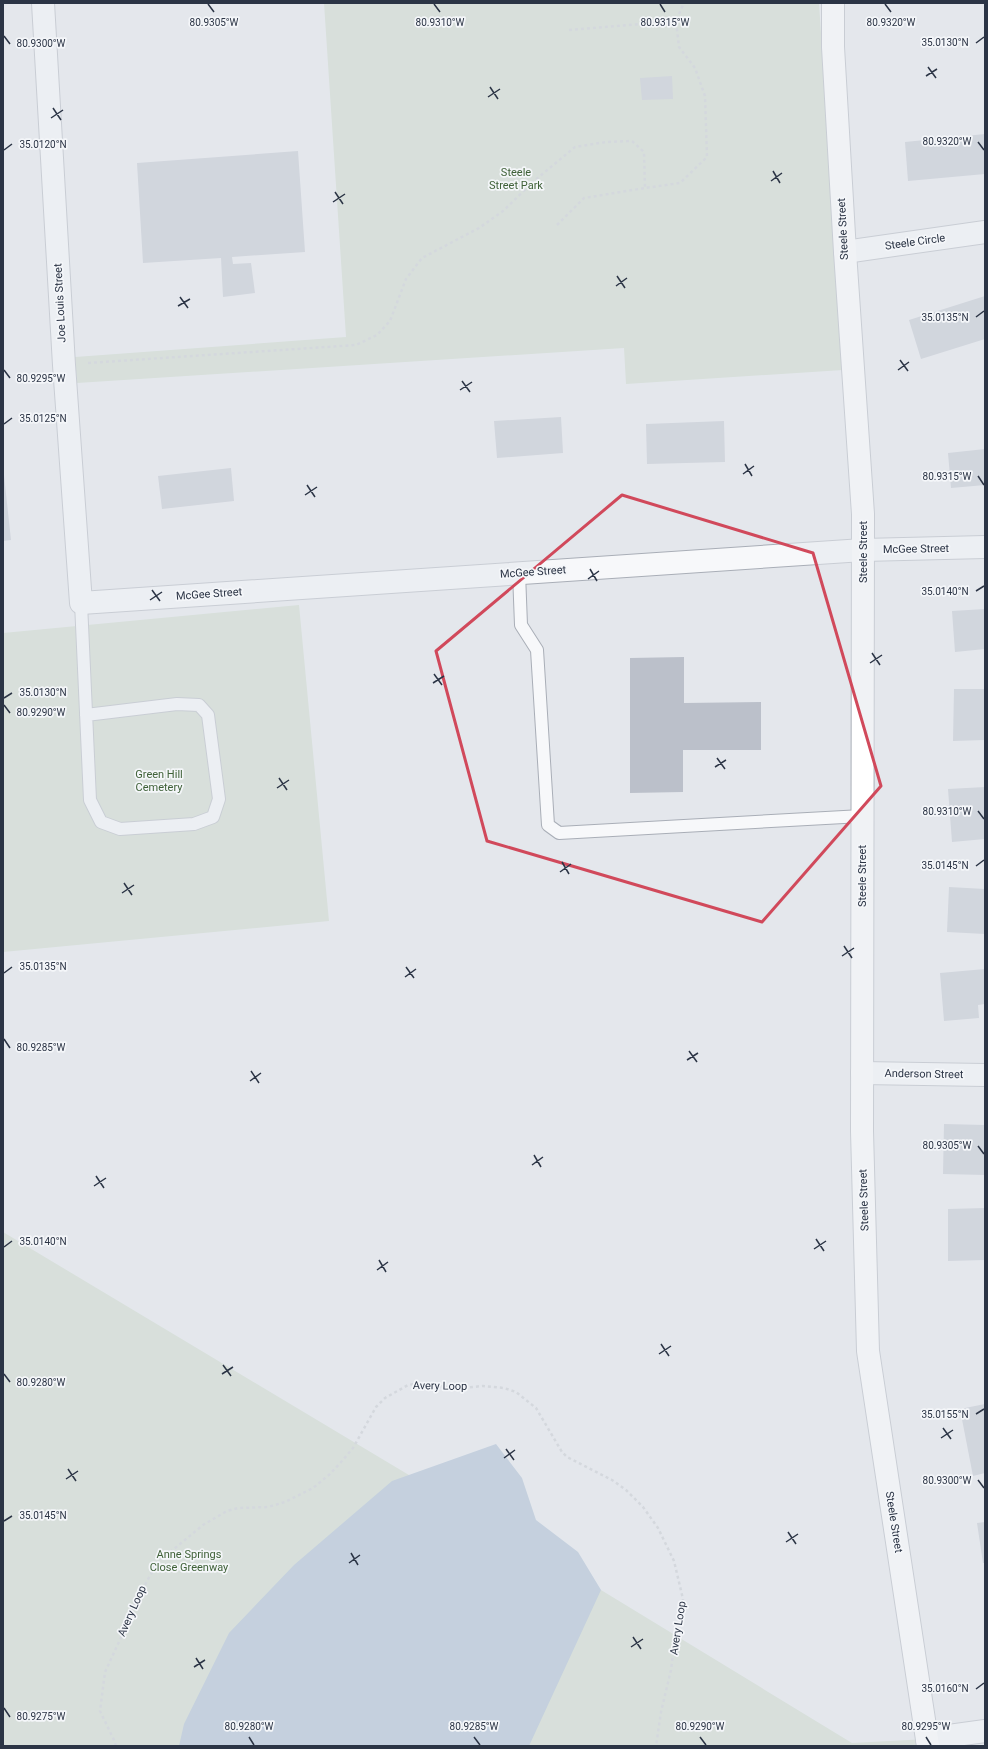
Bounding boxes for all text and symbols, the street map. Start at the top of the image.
text: 80.9305°W [190,17,239,28]
text: 80.9310°W [416,17,465,28]
text: 80.9315°W [641,17,690,28]
text: 80.9320°W [867,17,916,28]
text: 35.0130°N [921,37,969,48]
text: 80.9300°W [17,38,66,49]
text: 80.9320°W [923,136,972,147]
text: 35.0120°N [19,139,67,150]
park label: Steele Street Park [489,166,543,192]
street label: Steele Street [835,197,851,260]
street label: Steele Circle [884,231,946,253]
street label: Joe Louis Street [51,263,69,343]
text: 35.0135°N [921,312,969,323]
text: 80.9295°W [17,373,66,384]
text: 35.0125°N [19,413,67,424]
text: 80.9315°W [923,471,972,482]
street label: Steele Street [857,521,870,583]
street label: McGee Street [883,542,950,556]
street label: McGee Street [499,563,567,581]
street label: McGee Street [175,585,243,603]
text: 35.0140°N [921,586,969,597]
text: 35.0130°N [19,687,67,698]
text: 80.9290°W [17,707,66,718]
park label: Green Hill Cemetery [135,768,183,794]
text: 80.9310°W [923,806,972,817]
street label: Steele Street [856,845,869,907]
text: 35.0145°N [921,860,969,871]
text: 35.0135°N [19,961,67,972]
text: 80.9285°W [17,1042,66,1053]
street label: Anderson Street [884,1067,964,1081]
text: 80.9305°W [923,1140,972,1151]
street label: Steele Street [856,1168,872,1231]
text: 35.0140°N [19,1236,67,1247]
text: 80.9280°W [17,1377,66,1388]
street label: Avery Loop [413,1379,467,1393]
text: 35.0155°N [921,1409,969,1420]
text: 80.9300°W [923,1475,972,1486]
street label: Steele Street [883,1490,905,1554]
text: 35.0145°N [19,1510,67,1521]
park label: Anne Springs Close Greenway [150,1548,229,1574]
street label: Avery Loop [115,1584,149,1638]
street label: Avery Loop [667,1600,689,1656]
text: 35.0160°N [921,1683,969,1694]
text: 80.9275°W [17,1711,66,1722]
text: 80.9280°W [225,1721,274,1732]
text: 80.9285°W [450,1721,499,1732]
text: 80.9290°W [676,1721,725,1732]
text: 80.9295°W [902,1721,951,1732]

